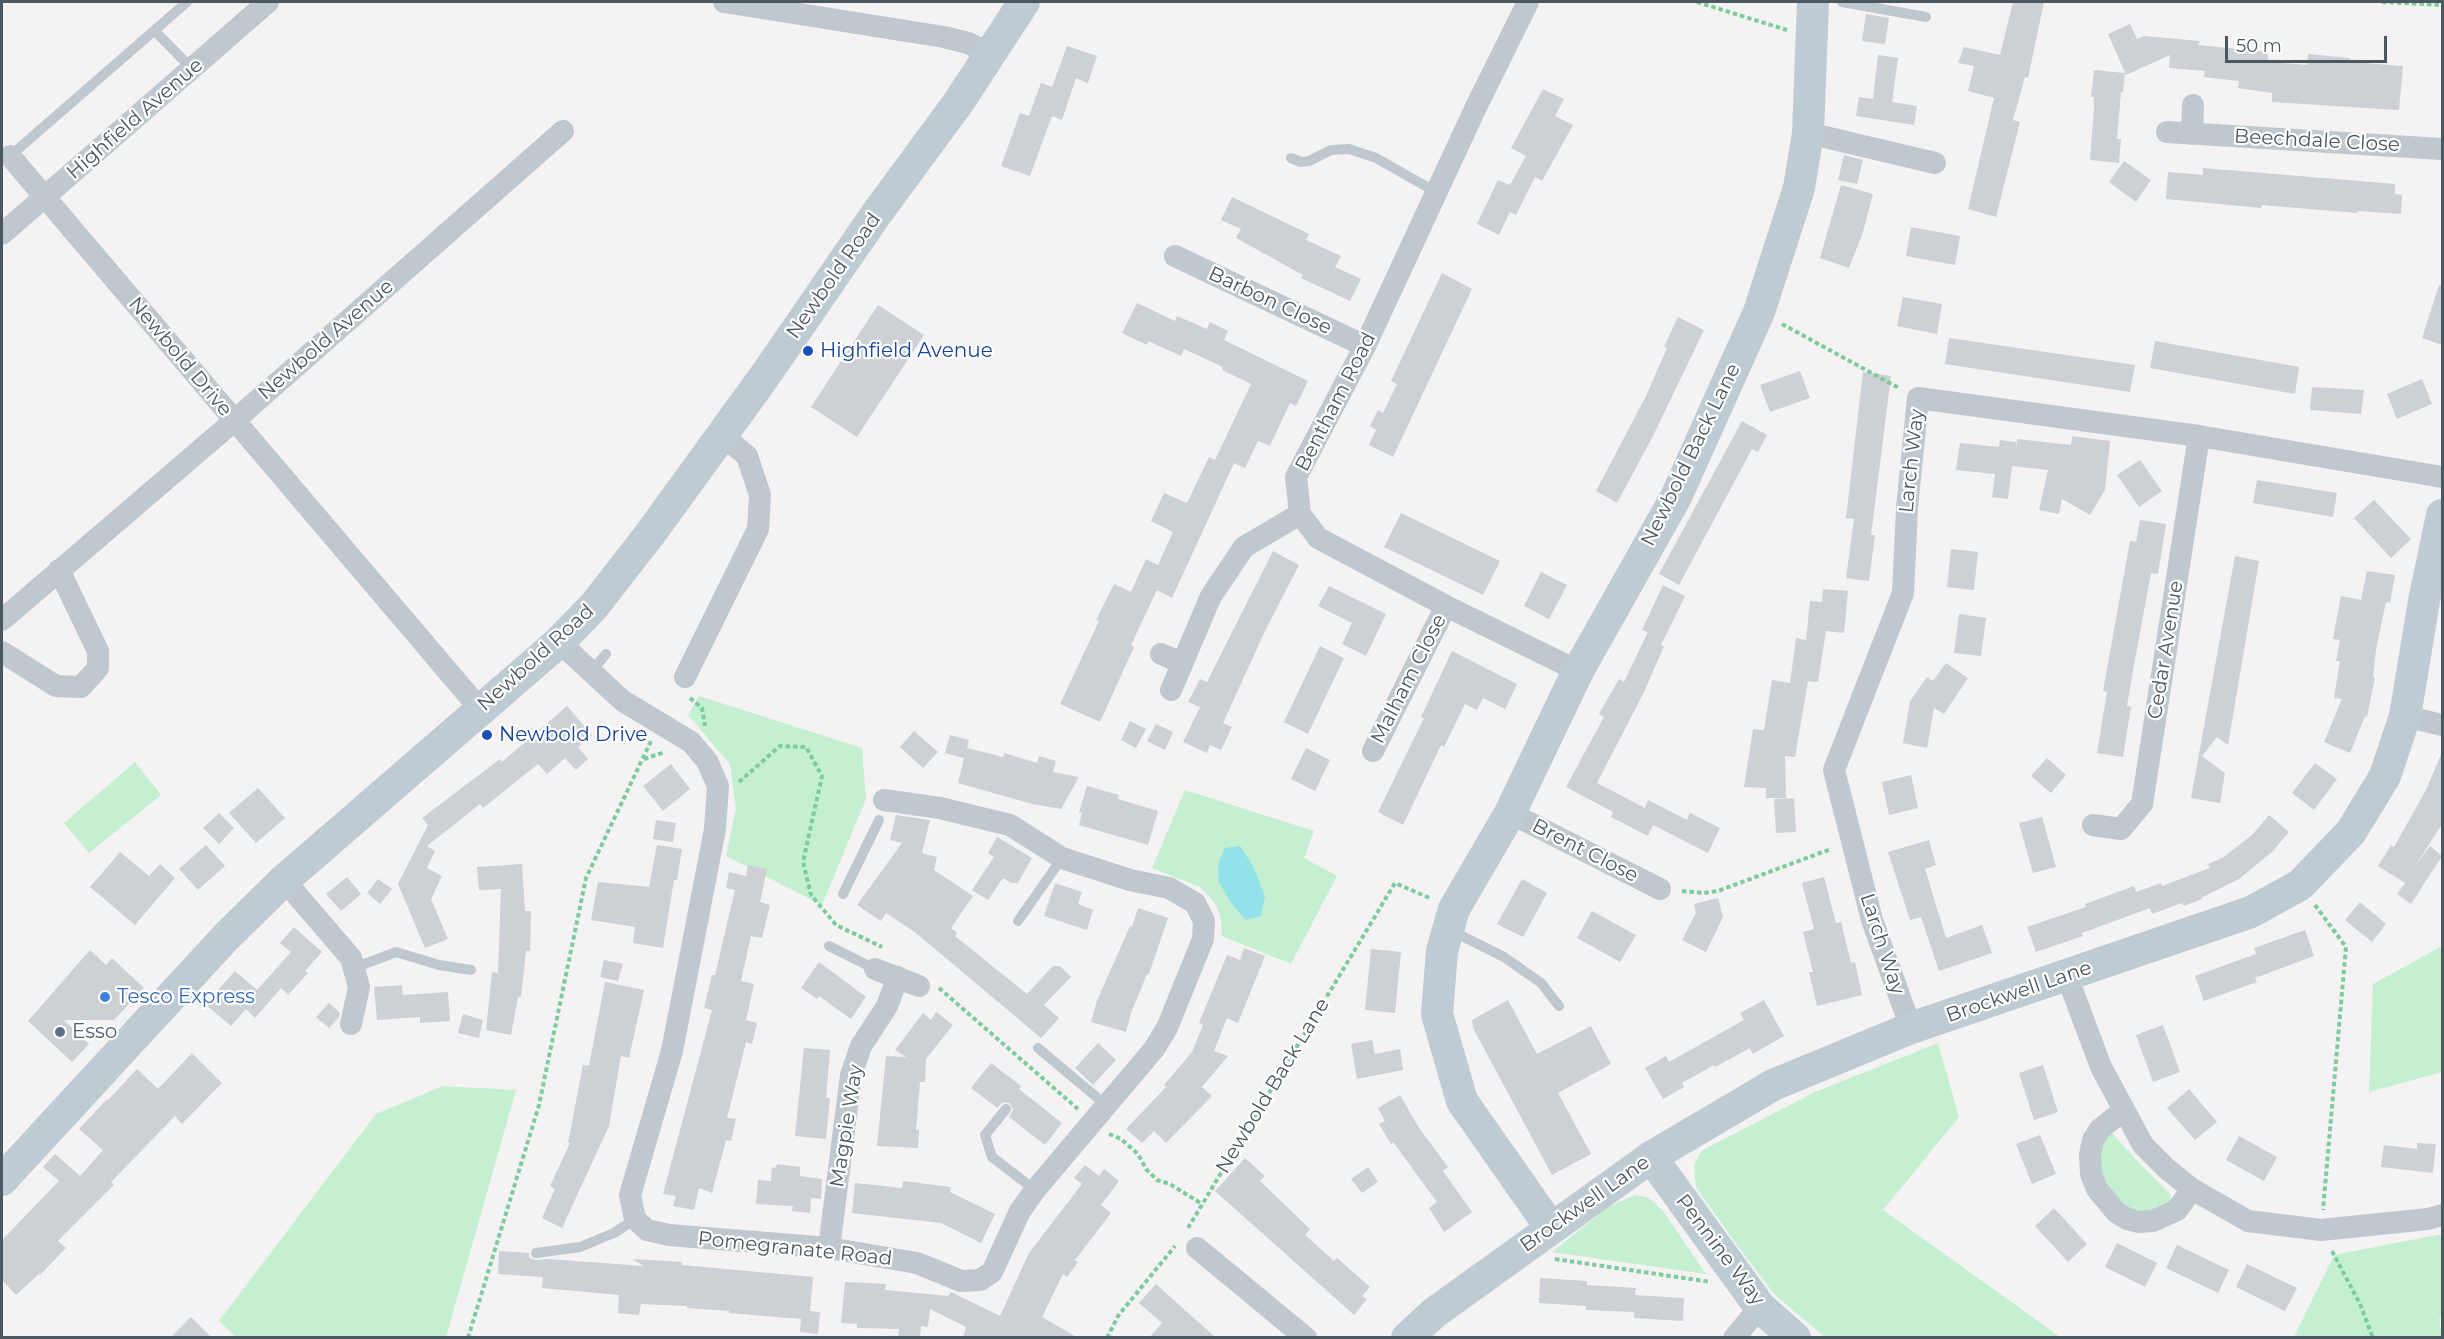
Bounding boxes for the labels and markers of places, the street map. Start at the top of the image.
place label: Highfield Avenue [820,339,993,363]
marker: Highfield Avenue [801,344,815,358]
place label: Newbold Drive [499,723,647,747]
marker: Newbold Drive [480,728,494,742]
place label: Tesco Express [117,985,255,1009]
marker: Tesco Express [98,990,112,1004]
place label: Esso [72,1020,117,1044]
marker: Esso [53,1025,67,1039]

